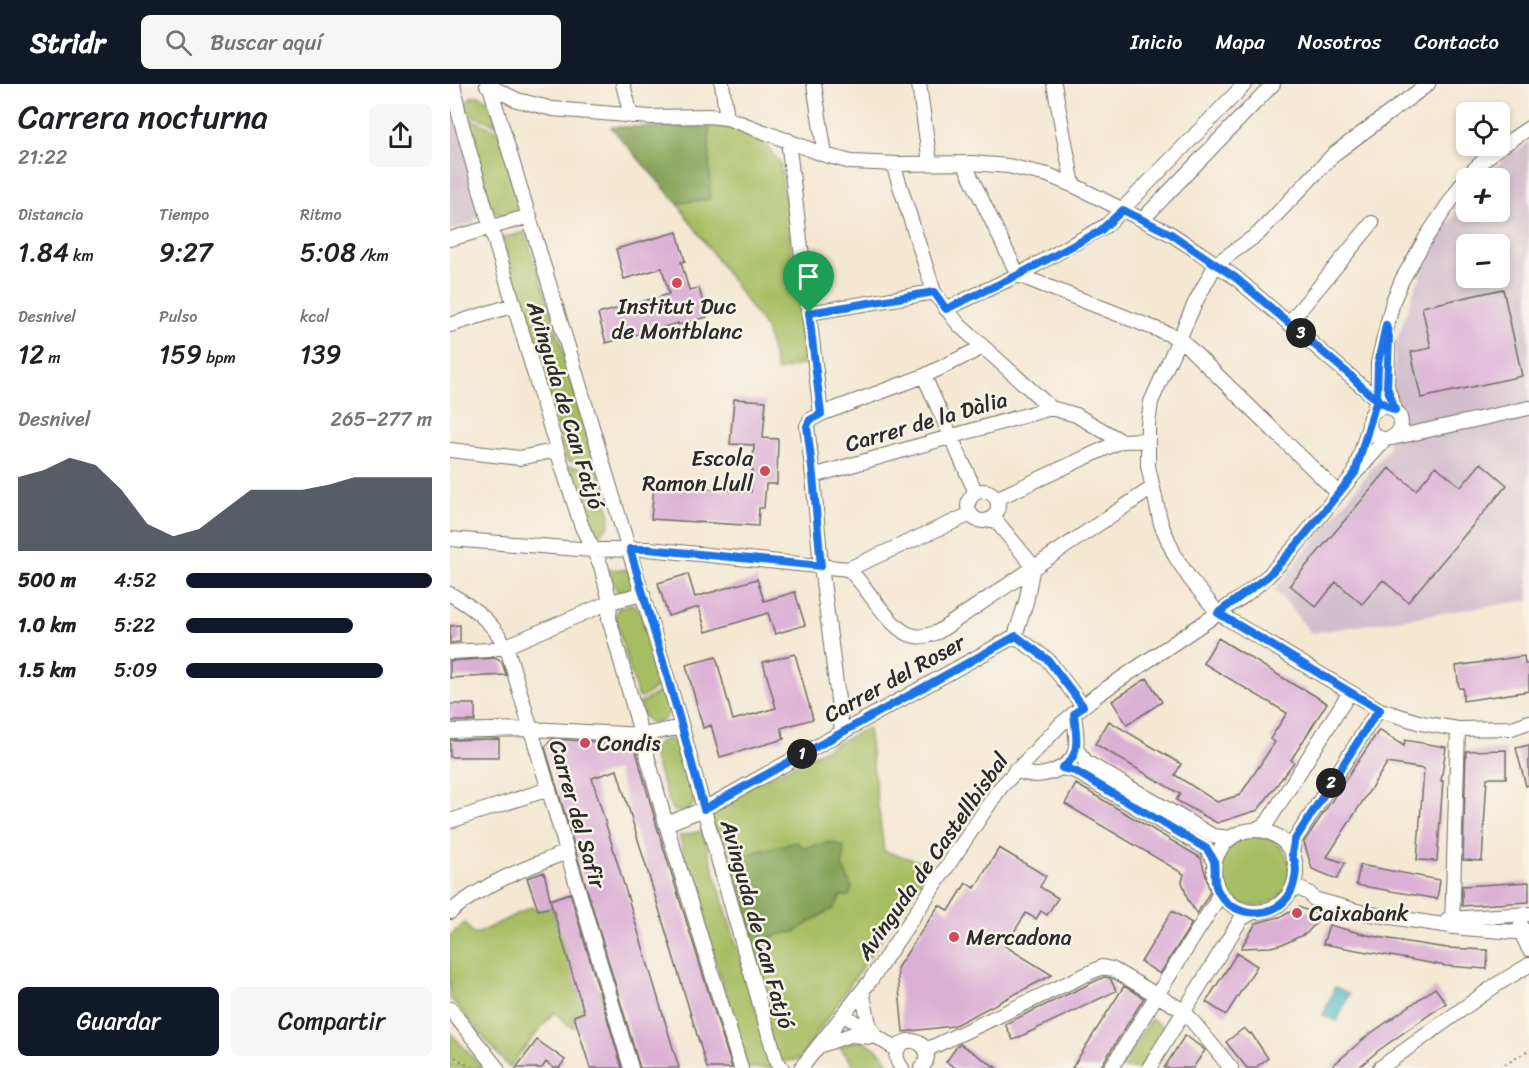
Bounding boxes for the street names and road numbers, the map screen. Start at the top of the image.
street label: Avinguda de Can Fatjó [515,295,616,515]
street label: Carrer de la Dàlia [840,380,1012,463]
street label: Carrer del Roser [816,622,974,734]
street label: Carrer del Safir [538,735,618,894]
street label: Avinguda de Castellbisbal [845,744,1019,969]
street label: Avinguda de Can Fatjó [709,814,806,1034]

